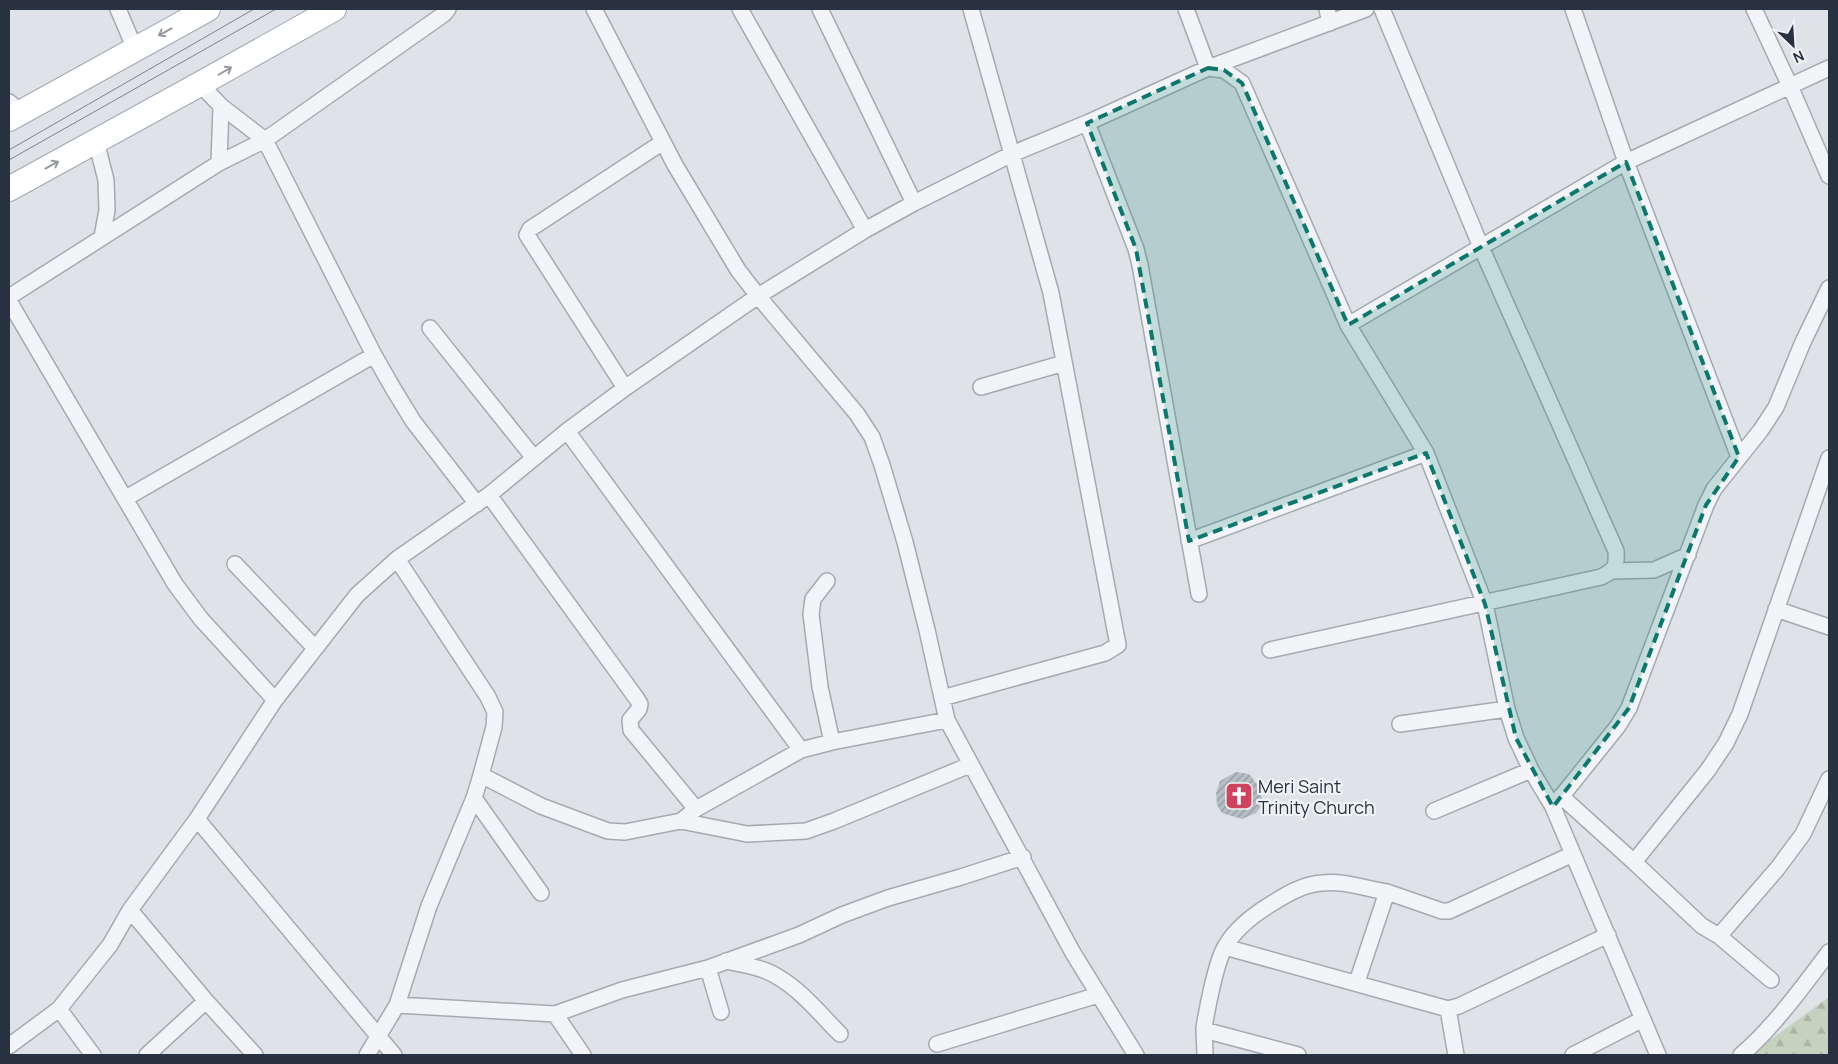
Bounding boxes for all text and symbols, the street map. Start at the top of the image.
north arrow [1768,20,1818,70]
one-way arrow [159,28,173,38]
text: N [1790,46,1807,68]
one-way arrow [217,65,231,75]
one-way arrow [44,160,58,170]
place label: Meri Saint Trinity Church [1258,774,1375,819]
church icon: Meri Saint Trinity Church [1224,781,1254,811]

